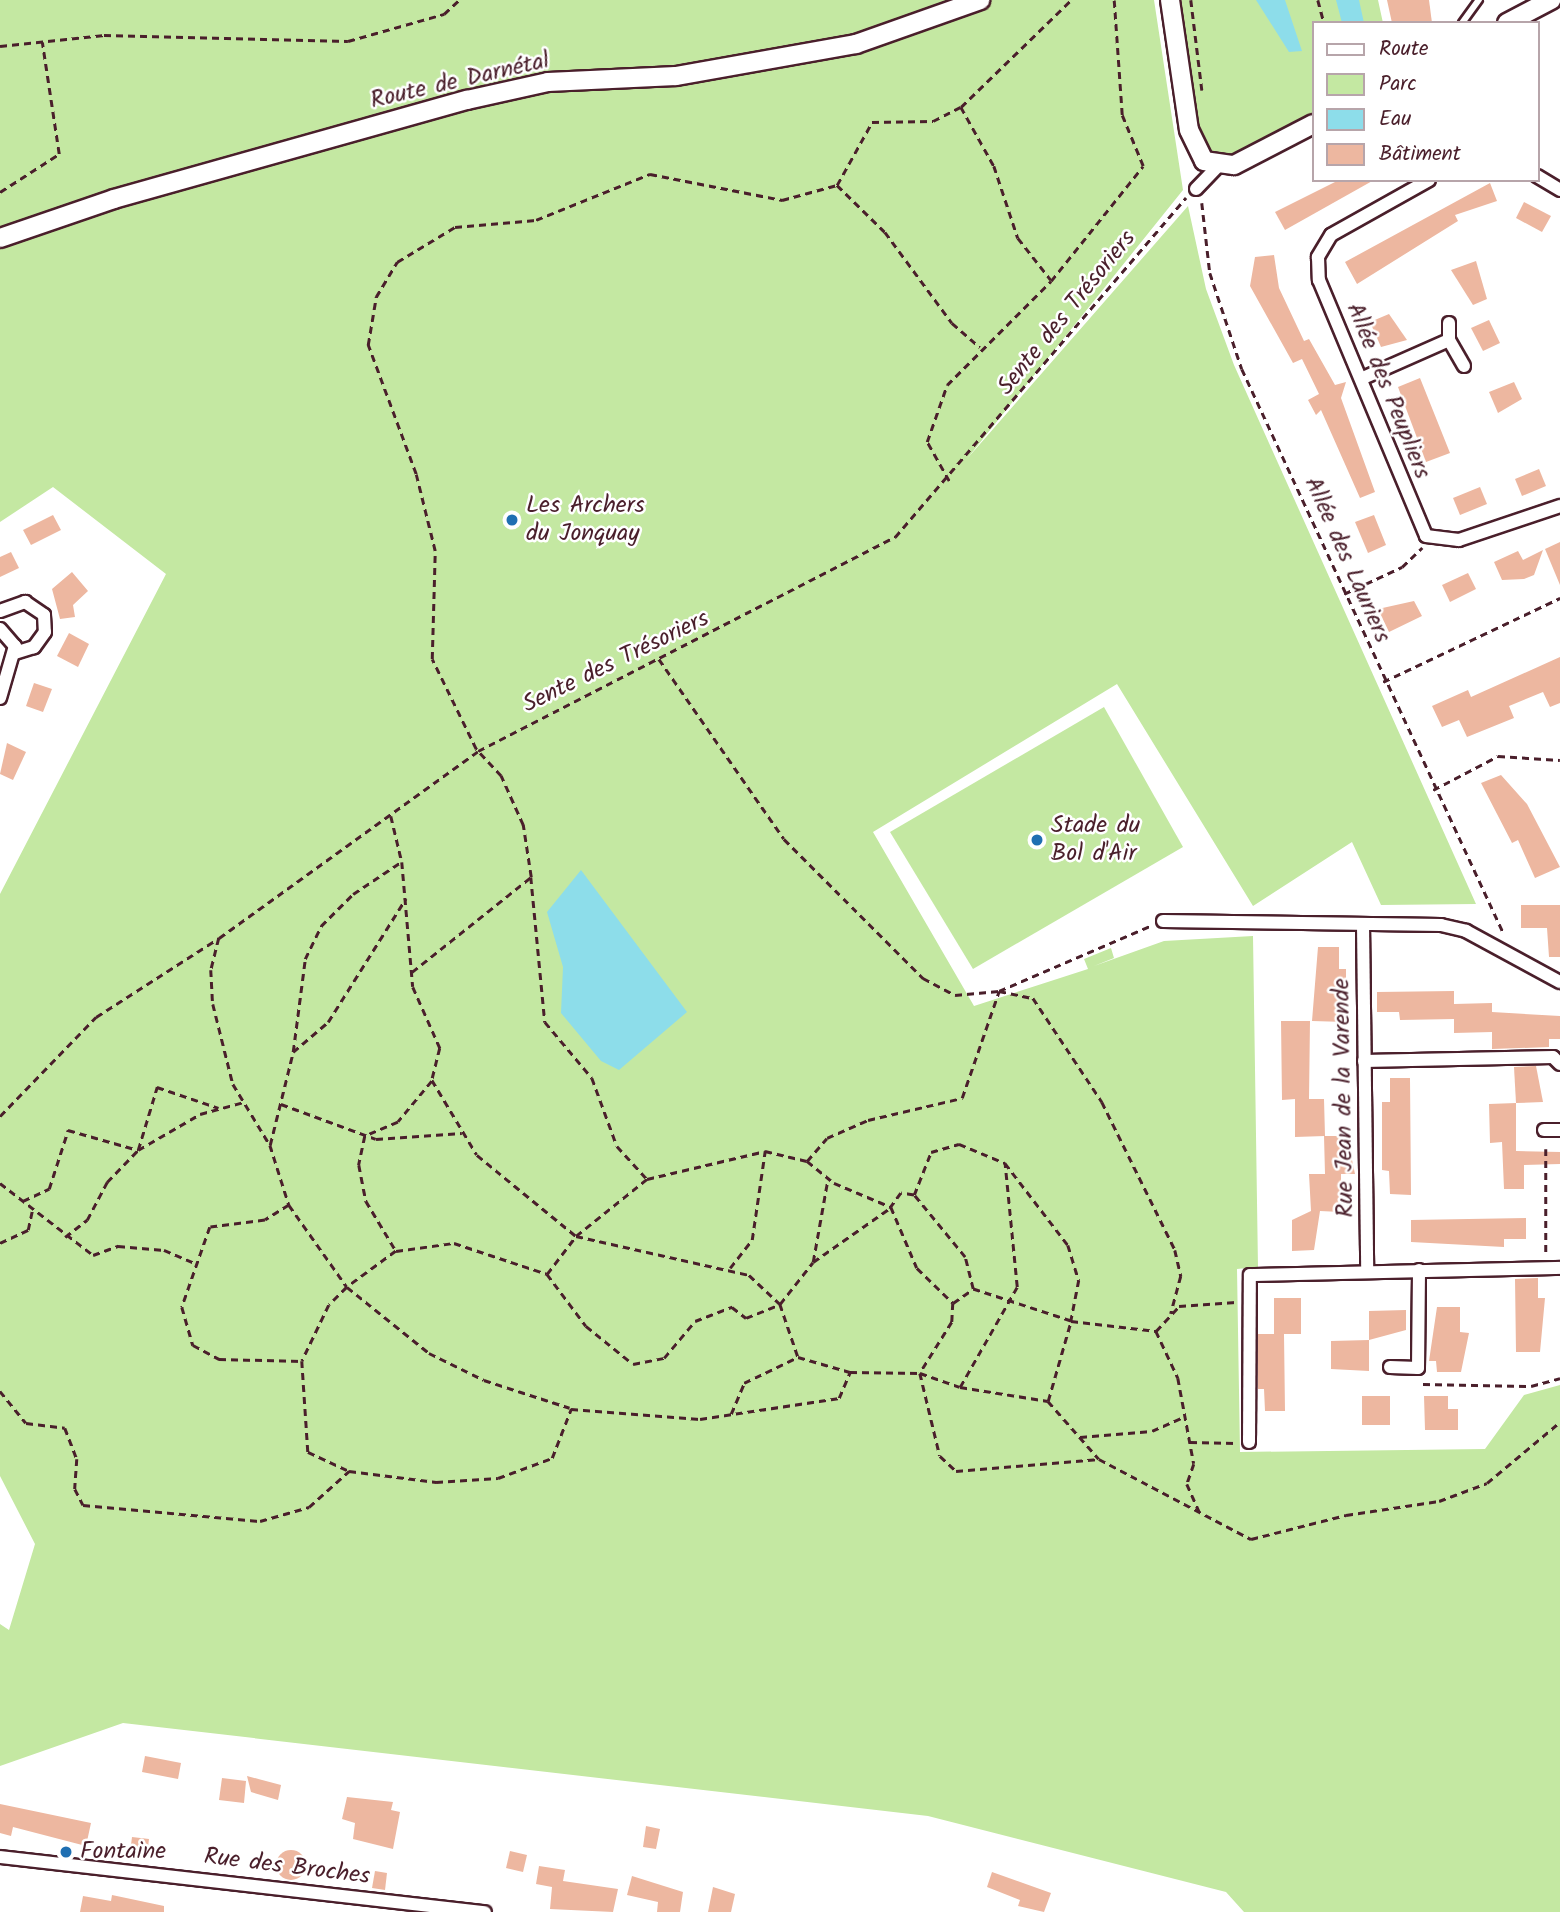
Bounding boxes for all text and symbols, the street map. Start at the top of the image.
legend [1312,21,1539,182]
text: Route [1379,33,1428,66]
street label: Route de Darnétal [368,46,552,116]
text: Parc [1379,68,1417,101]
text: Eau [1379,103,1411,136]
text: Bâtiment [1379,138,1461,171]
street label: Sente des Trésoriers [992,225,1142,401]
street label: Allée des Peupliers [1340,299,1436,483]
street label: Allée des Lauriers [1298,473,1396,647]
place label: Les Archers du Jonquay [526,492,645,548]
marker: Les Archers du Jonquay [504,512,520,528]
street label: Sente des Trésoriers [518,604,714,720]
place label: Stade du Bol d'Air [1051,812,1140,868]
marker: Stade du Bol d'Air [1029,832,1045,848]
street label: Rue Jean de la Varende [1328,978,1360,1218]
place label: Fontaine [80,1838,166,1866]
street label: Rue des Broches [202,1843,372,1891]
marker: Fontaine [58,1844,74,1860]

